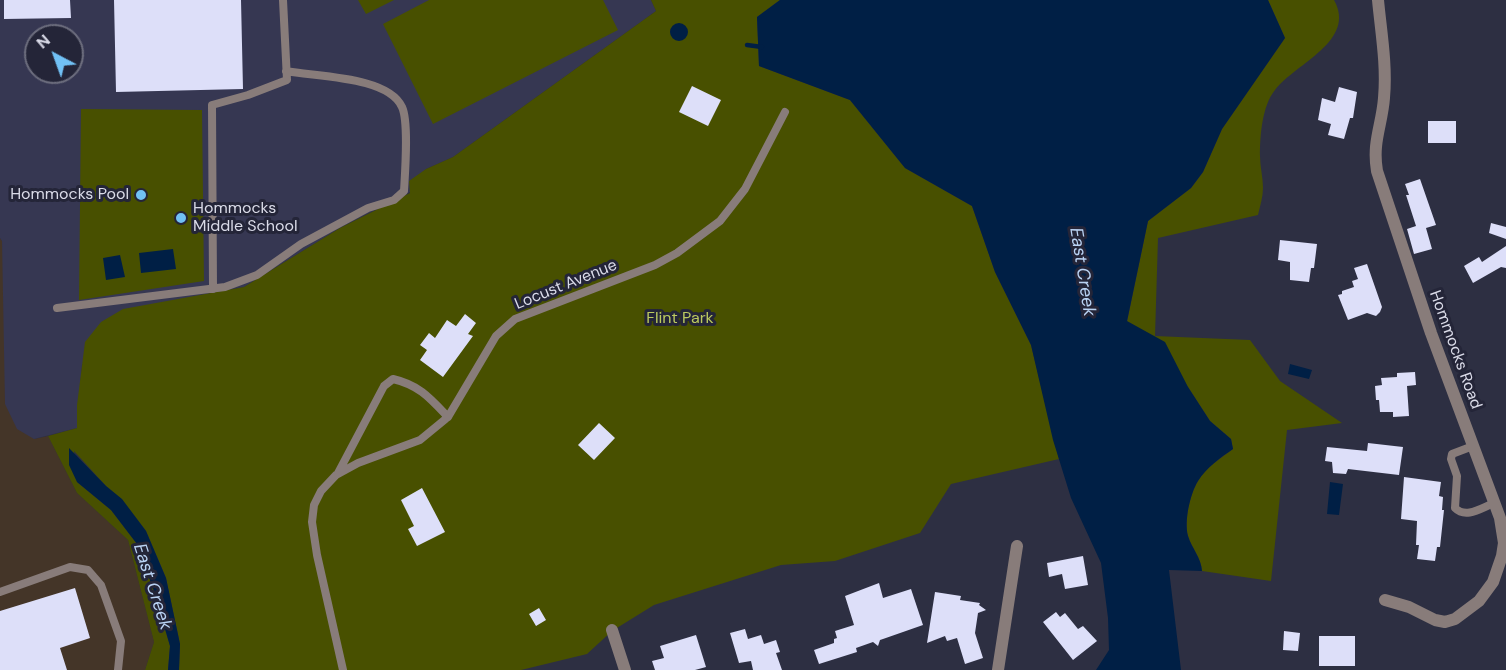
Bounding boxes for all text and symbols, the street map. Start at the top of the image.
north arrow [24,24,84,84]
text: N [32,30,54,53]
place label: Hommocks Pool [10,185,129,205]
marker: Hommocks Pool [134,188,148,202]
place label: Hommocks Middle School [193,199,297,237]
marker: Hommocks Middle School [174,211,188,225]
water label: East Creek [1064,226,1100,318]
street label: Locust Avenue [512,256,620,314]
street label: Hommocks Road [1425,288,1485,412]
park label: Flint Park [646,309,714,329]
water label: East Creek [128,541,176,633]

